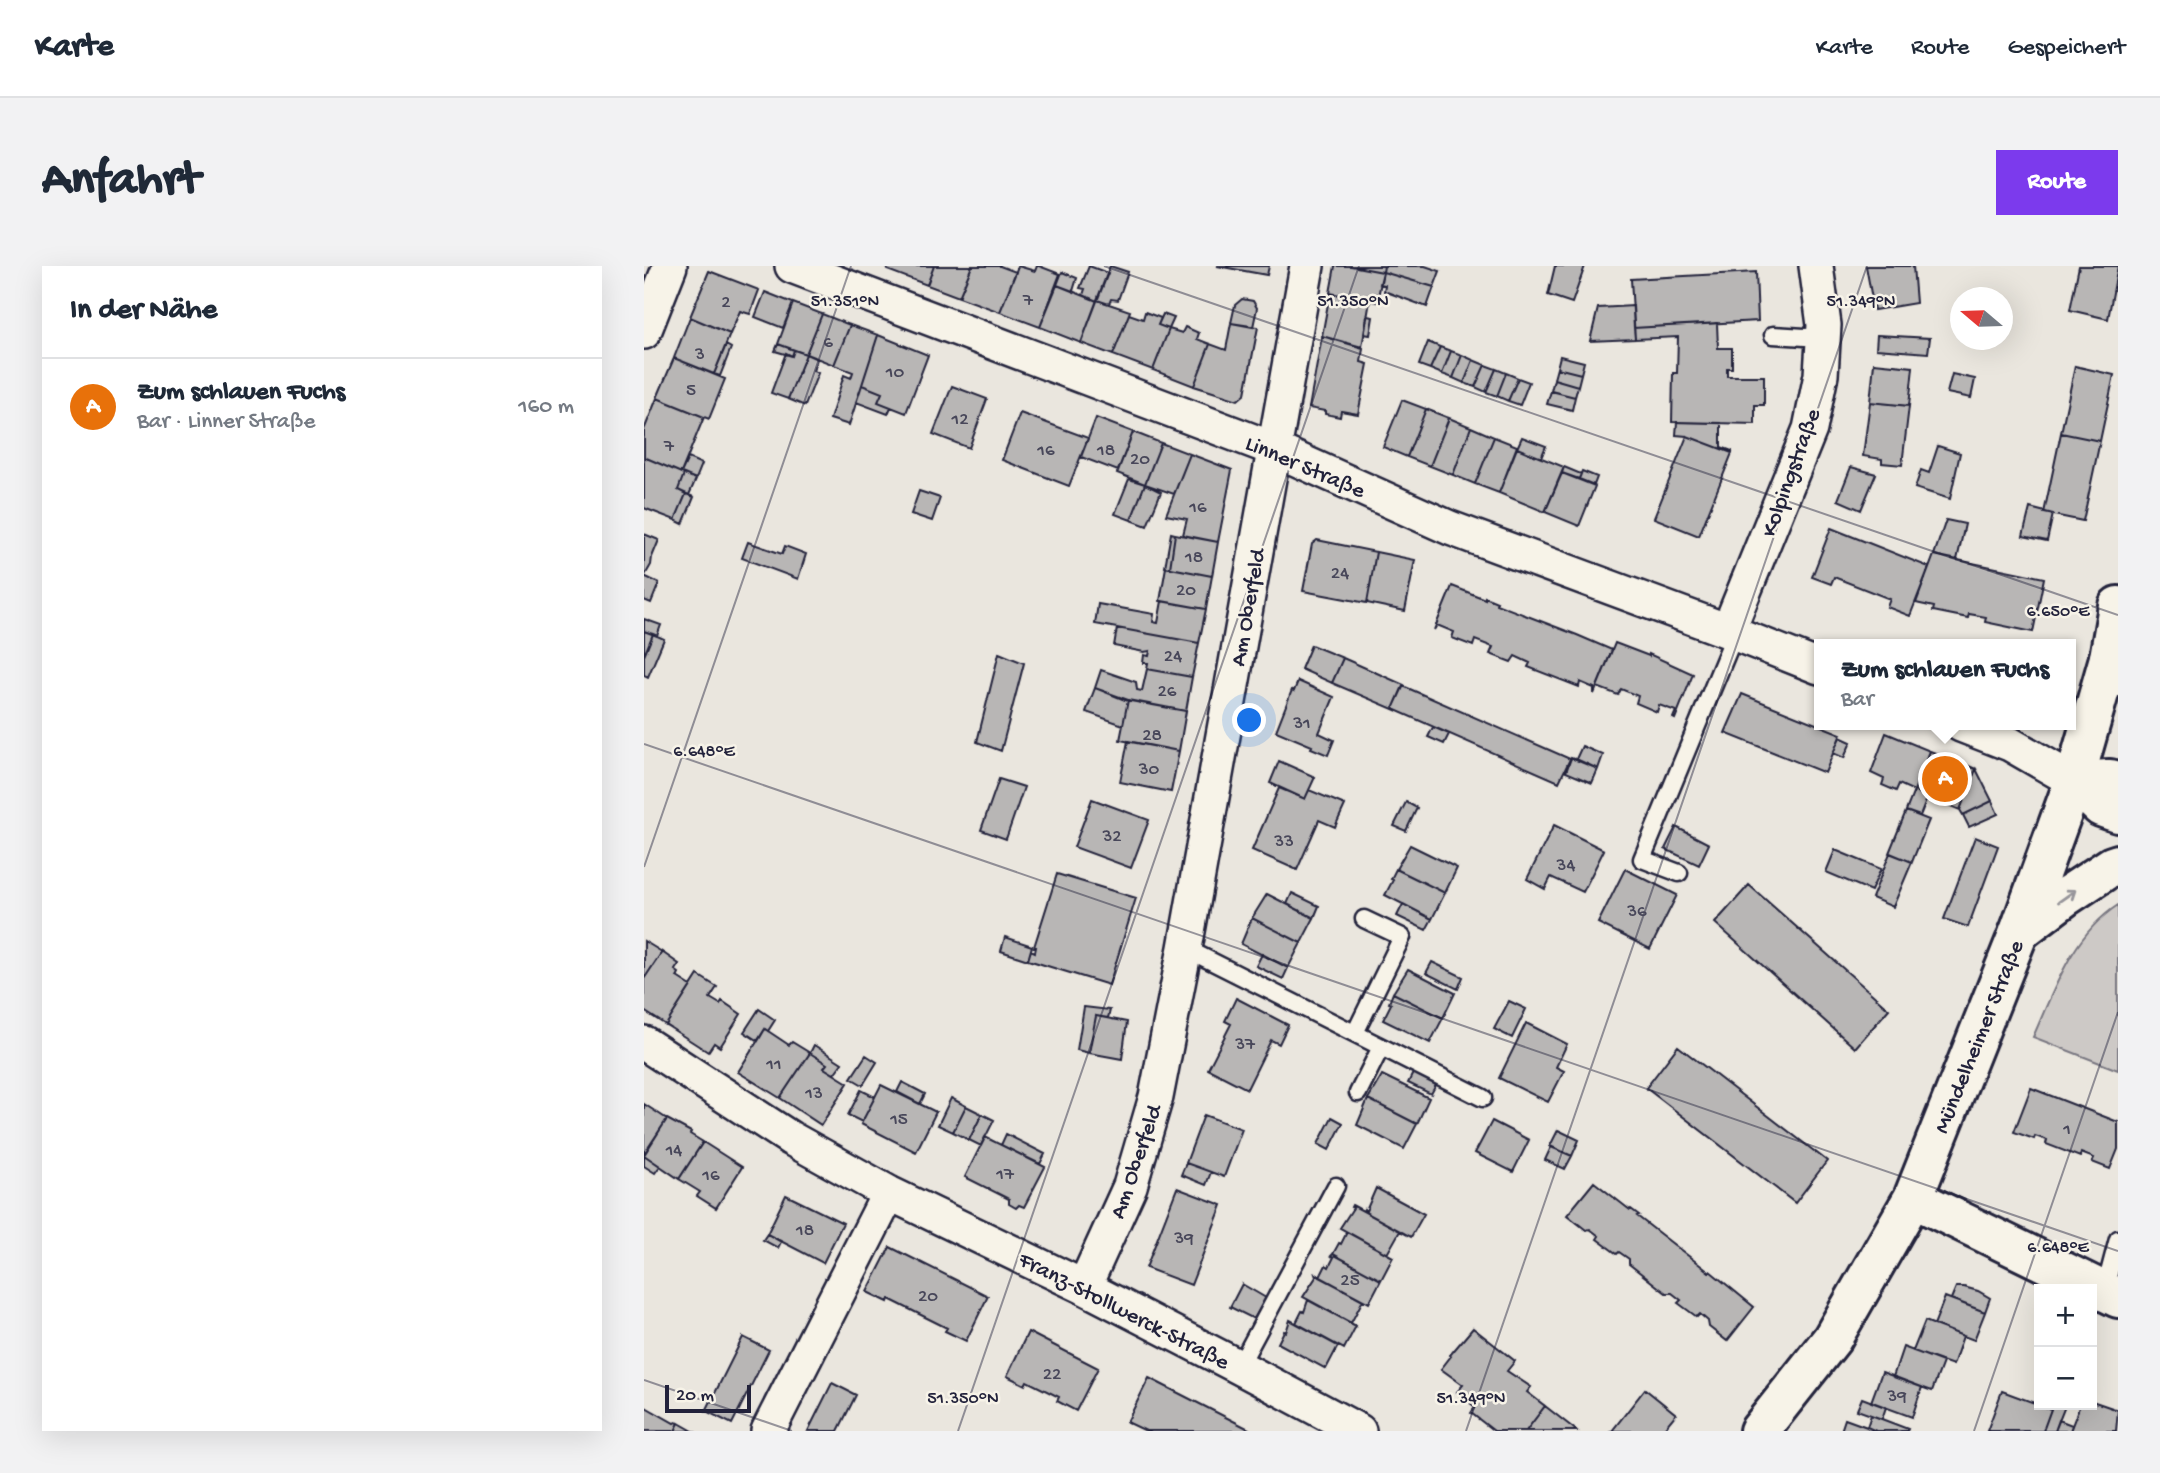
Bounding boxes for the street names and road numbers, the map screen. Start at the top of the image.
street label: Kolpingstraße [1757,404,1828,541]
street label: Linner Straße [1241,431,1370,506]
street label: Am Oberfeld [1226,545,1273,668]
street label: Mündelheimer Straße [1929,936,2032,1138]
street label: Am Oberfeld [1105,1100,1170,1223]
street label: Franz-Stollwerck-Straße [1013,1247,1234,1378]

